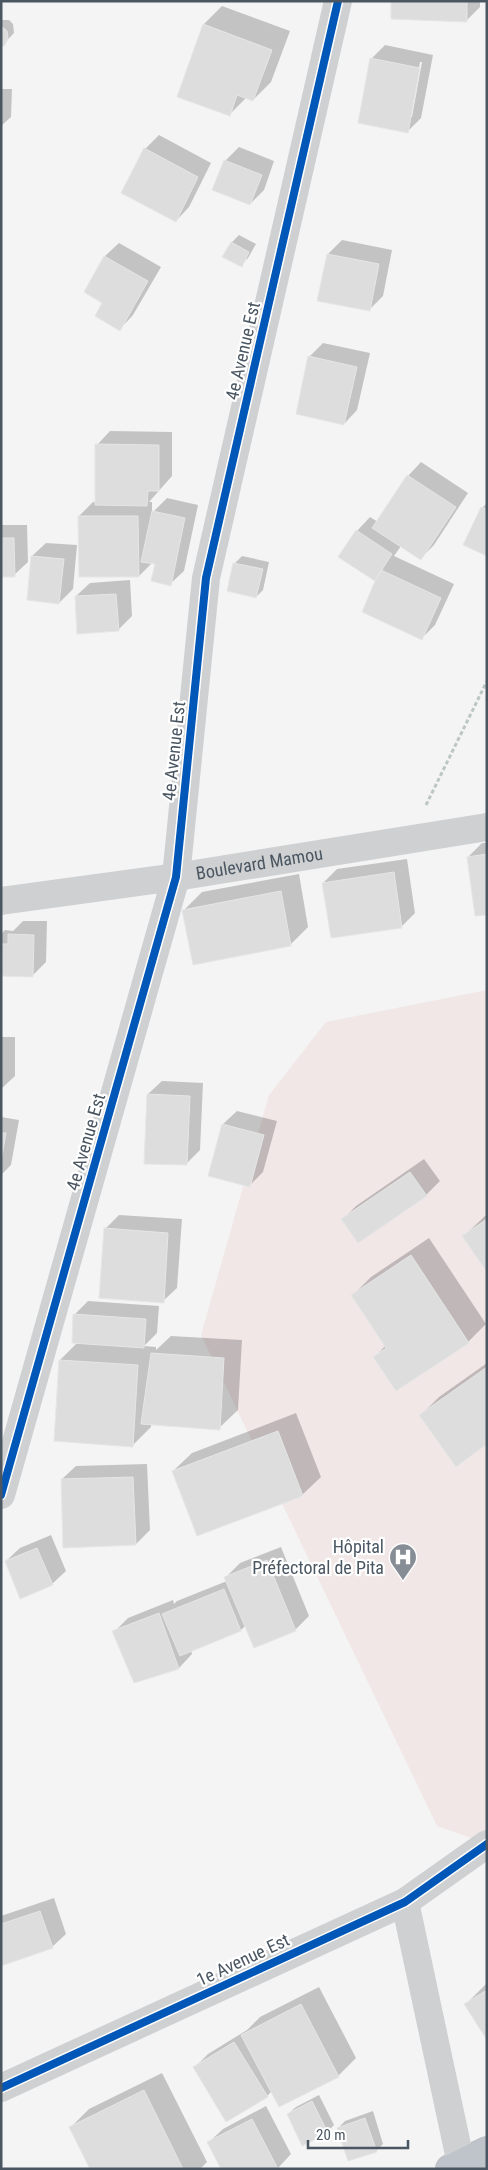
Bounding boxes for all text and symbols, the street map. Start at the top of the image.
street label: 4e Avenue Est [221,300,264,402]
street label: 4e Avenue Est [158,700,189,802]
street label: Boulevard Mamou [194,843,324,884]
street label: 4e Avenue Est [62,1091,109,1193]
place label: Hôpital Préfectoral de Pita [252,1536,384,1578]
hospital icon: Hôpital Préfectoral de Pita [388,1542,418,1581]
street label: 1e Avenue Est [193,1929,292,1990]
scale bar [308,2118,408,2150]
text: 20 m [316,2126,346,2144]

